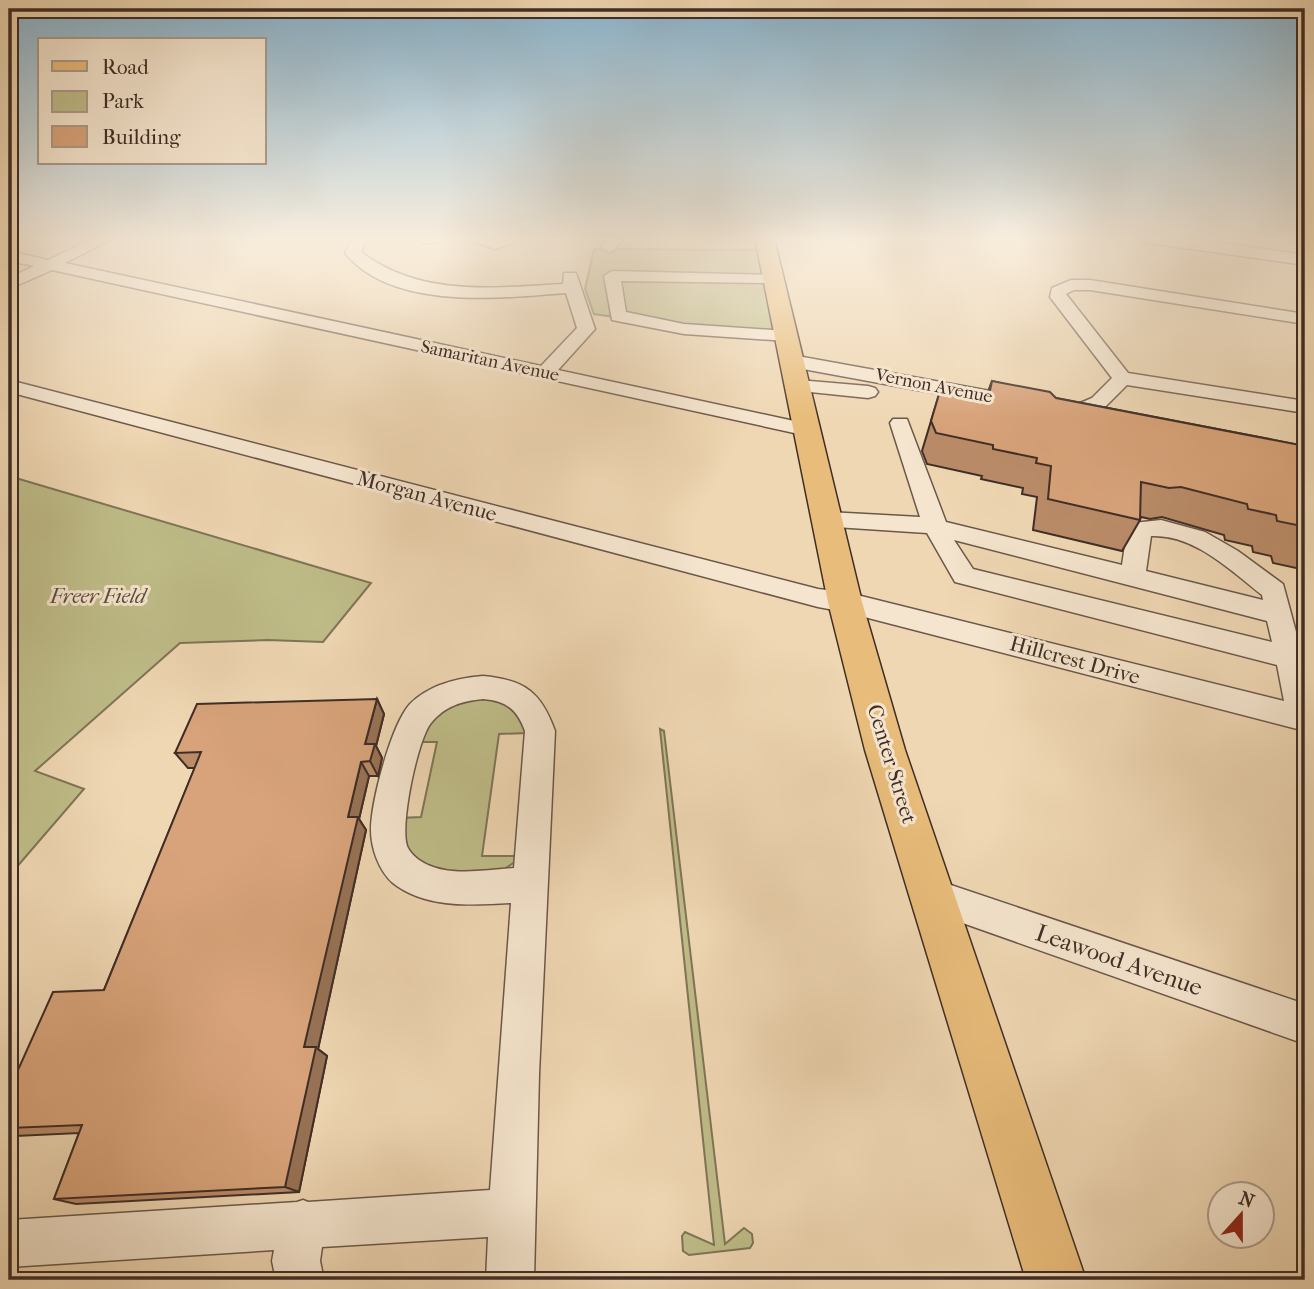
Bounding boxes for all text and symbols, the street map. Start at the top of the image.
legend [38,38,266,164]
text: Road [102,55,149,79]
text: Park [102,89,144,113]
text: Building [102,125,181,149]
street label: Samaritan Avenue [419,336,561,386]
street label: Vernon Avenue [873,364,995,408]
street label: Morgan Avenue [354,466,500,526]
park label: Freer Field [49,584,148,608]
street label: Hillcrest Drive [1007,631,1143,689]
street label: Center Street [862,702,922,827]
street label: Leawood Avenue [1032,918,1206,1002]
north arrow [1206,1180,1276,1250]
text: N [1236,1187,1258,1213]

